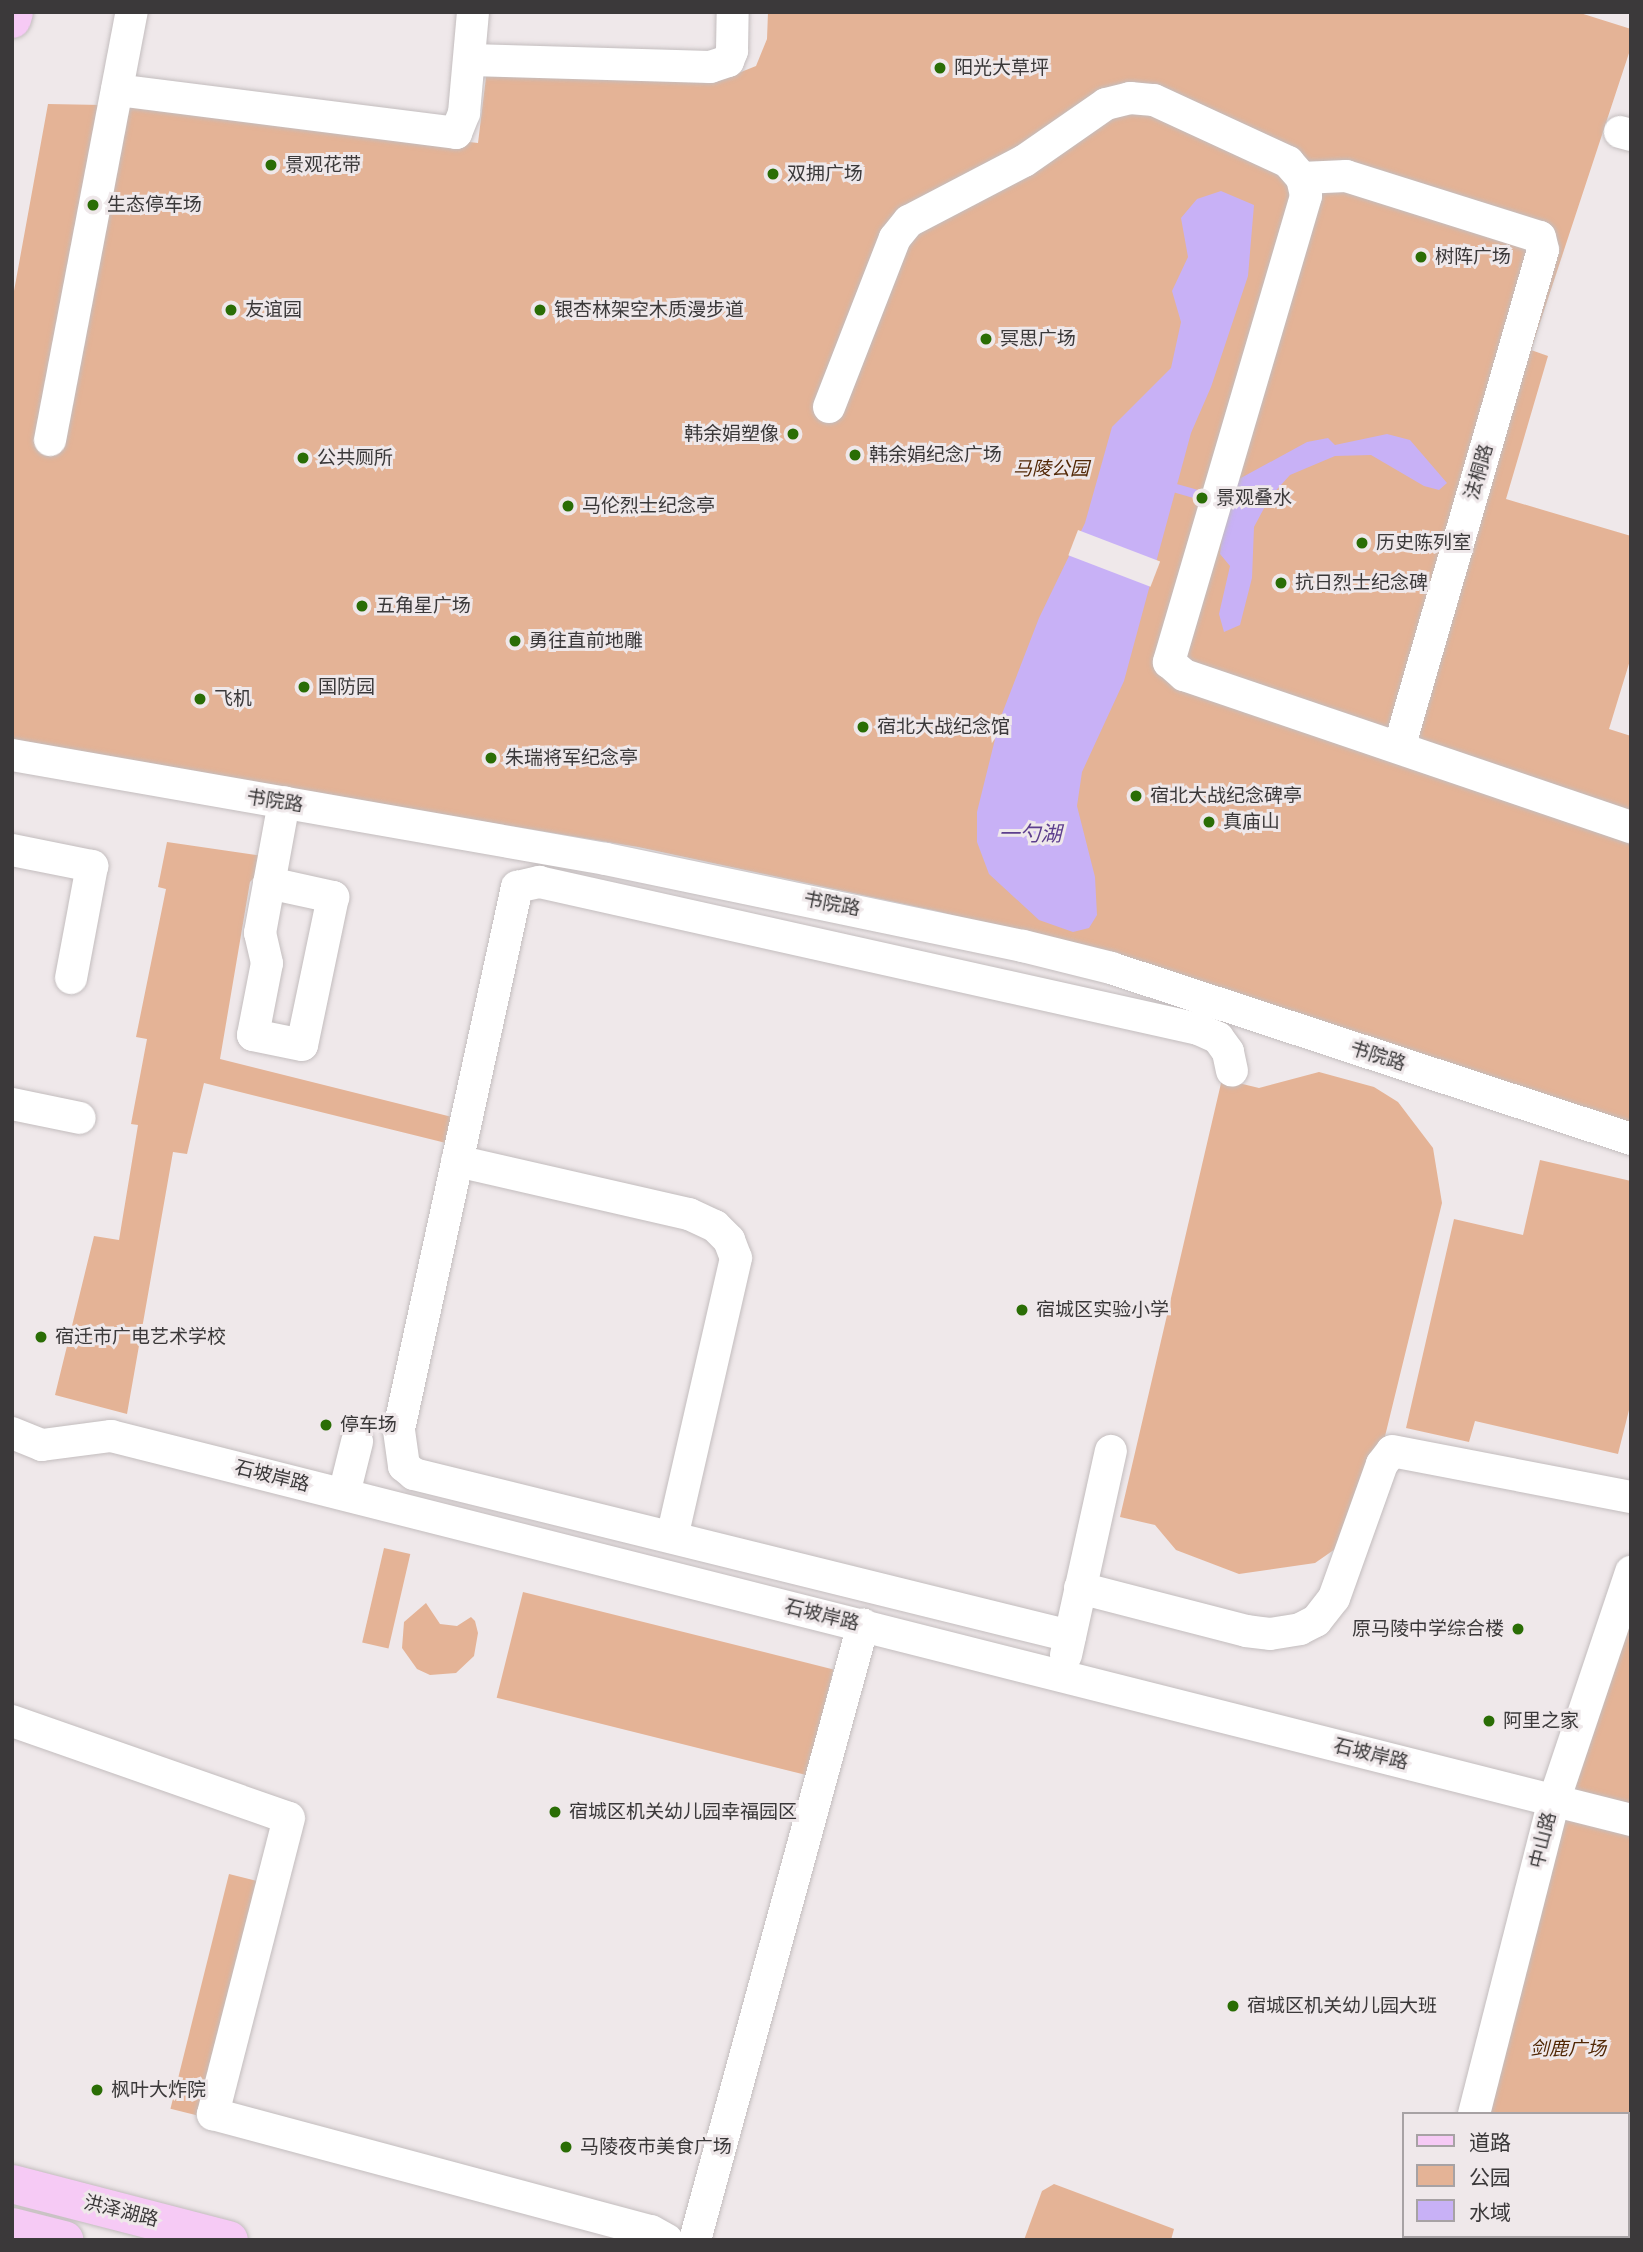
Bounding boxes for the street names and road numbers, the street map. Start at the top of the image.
street label: 法桐路 [1460,441,1498,503]
street label: 书院路 [245,785,305,817]
street label: 书院路 [802,887,862,921]
street label: 书院路 [1347,1036,1409,1076]
street label: 石坡岸路 [232,1456,312,1496]
street label: 石坡岸路 [782,1595,862,1635]
street label: 石坡岸路 [1331,1734,1411,1774]
street label: 中山路 [1525,1810,1561,1870]
street label: 洪泽湖路 [81,2191,161,2231]

